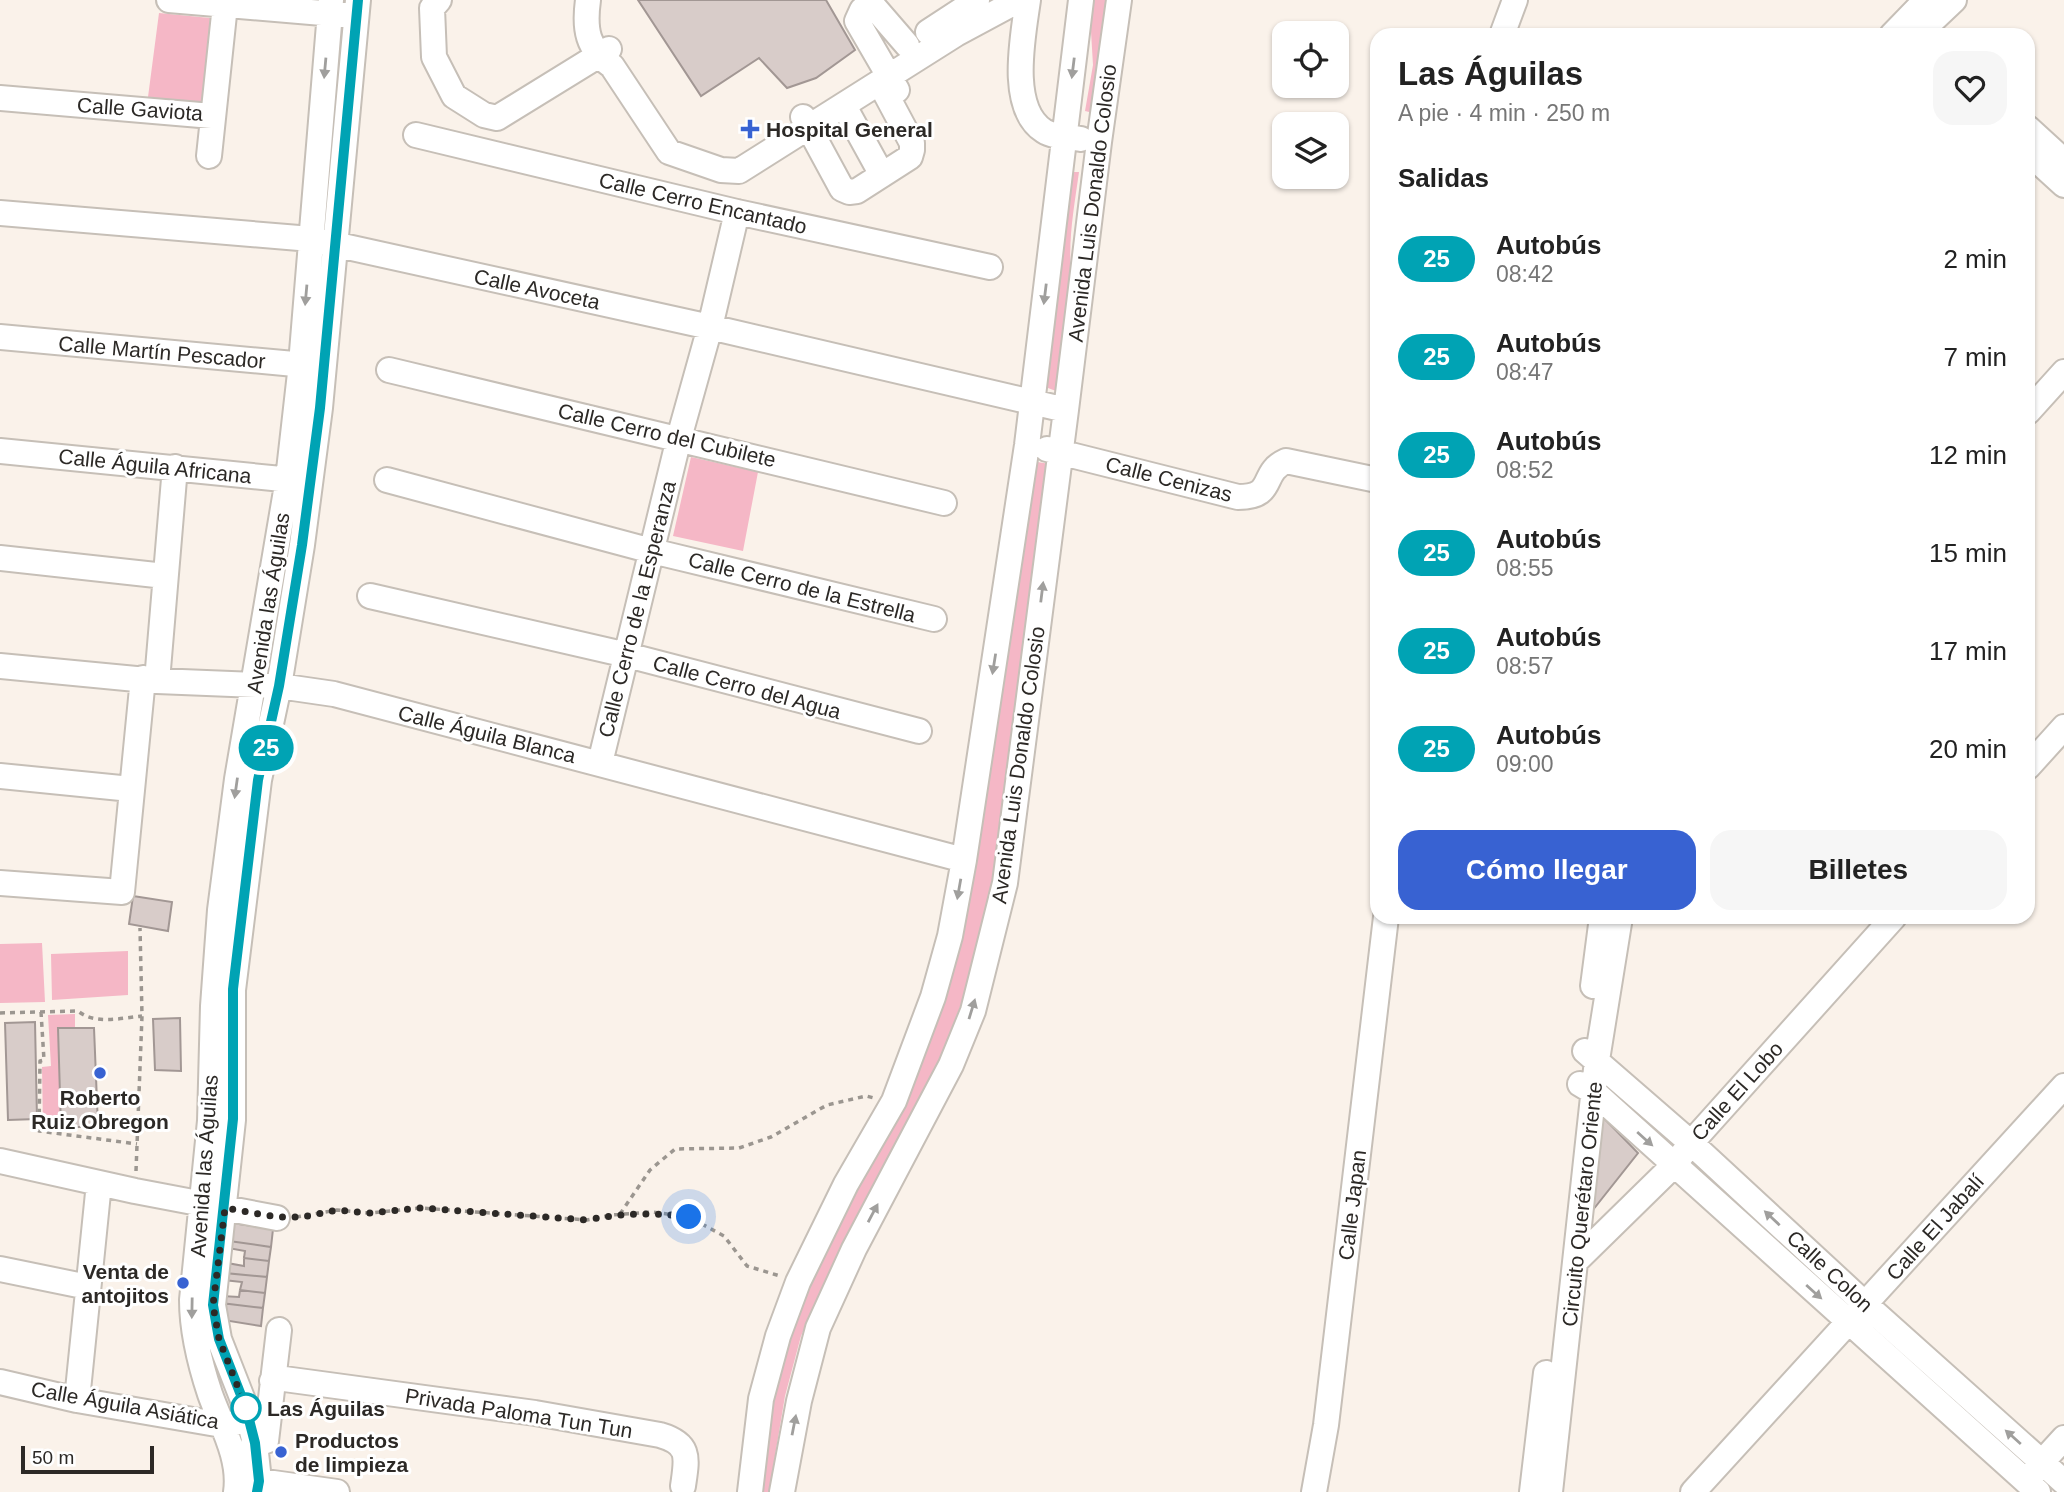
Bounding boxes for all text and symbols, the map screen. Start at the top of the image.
map controls [1272,21,1349,189]
button: locate [1272,21,1349,98]
button: heart [1933,51,2007,125]
text: Las Águilas [1398,55,1583,92]
one-way arrow [319,57,330,79]
one-way arrow [1067,57,1078,79]
street label: Avenida Luis Donaldo Colosio [1064,63,1120,343]
street label: Calle Gaviota [76,93,204,125]
text: A pie · 4 min · 250 m [1398,100,1610,126]
button: layers [1272,112,1349,189]
place label: Hospital General [766,118,933,141]
marker: Hospital General [740,119,760,139]
text: Salidas [1398,163,1489,193]
street label: Calle Cerro Encantado [597,168,809,238]
text: Autobús [1496,230,1601,260]
text: 2 min [1943,244,2007,274]
text: 25 [1423,245,1450,272]
text: 08:42 [1496,261,1554,287]
street label: Calle Avoceta [472,264,602,314]
one-way arrow [1039,283,1050,305]
one-way arrow [300,284,311,306]
text: Autobús [1496,328,1601,358]
street label: Calle Martín Pescador [58,331,266,373]
text: 7 min [1943,342,2007,372]
text: 25 [1423,343,1450,370]
text: 08:47 [1496,359,1554,385]
street label: Calle Cerro del Cubilete [556,399,778,471]
text: Autobús [1496,426,1601,456]
text: 12 min [1929,440,2007,470]
text: 25 [1423,441,1450,468]
street label: Calle Águila Africana [57,444,253,488]
street label: Calle Cenizas [1103,452,1235,506]
text: 08:52 [1496,457,1554,483]
street label: Calle Cerro de la Esperanza [594,478,680,740]
street label: Avenida las Águilas [242,511,294,695]
text: Autobús [1496,524,1601,554]
text: 15 min [1929,538,2007,568]
text: 25 [1423,539,1450,566]
street label: Calle Cerro de la Estrella [686,548,918,626]
text: 08:55 [1496,555,1554,581]
one-way arrow [1037,581,1048,603]
text: Autobús [1496,622,1601,652]
street label: Avenida Luis Donaldo Colosio [987,625,1049,905]
text: 17 min [1929,636,2007,666]
text: 25 [1423,637,1450,664]
street label: Calle Cerro del Agua [650,651,844,723]
text: 08:57 [1496,653,1554,679]
one-way arrow [988,654,999,676]
street label: Calle Águila Blanca [396,701,578,767]
text: Autobús [1496,720,1601,750]
line badge: 25 [234,725,298,771]
text: 25 [253,734,279,761]
text: 20 min [1929,734,2007,764]
text: 25 [1423,735,1450,762]
text: 09:00 [1496,751,1554,777]
one-way arrow [230,777,241,799]
button: Cómo llegar [1398,830,1696,910]
button: Billetes [1710,830,2007,910]
one-way arrow [953,878,964,900]
one-way arrow [968,998,978,1019]
street label: Calle El Lobo [1687,1037,1787,1145]
marker: Roberto Ruiz Obregon [92,1065,108,1081]
street label: Avenida las Águilas [186,1074,222,1258]
street label: Circuito Querétaro Oriente [1558,1080,1606,1328]
place label: Roberto Ruiz Obregon [31,1086,169,1133]
one-way arrow [1637,1131,1654,1146]
street label: Calle Japan [1334,1149,1370,1261]
street label: Calle El Jabalí [1882,1169,1989,1285]
your location [671,1199,706,1234]
one-way arrow [867,1203,879,1223]
one-way arrow [1763,1210,1781,1226]
street label: Calle Colon [1782,1226,1878,1316]
place label: Venta de antojitos [82,1260,169,1307]
marker: Venta de antojitos [175,1275,191,1291]
one-way arrow [1805,1283,1822,1299]
one-way arrow [186,1297,198,1319]
street label: Calle Águila Asiática [29,1377,221,1433]
street label: Privada Paloma Tun Tun [404,1384,634,1442]
marker: Las Águilas [231,1393,261,1423]
place label: Las Águilas [267,1397,385,1420]
one-way arrow [789,1414,800,1436]
place label: Productos de limpieza [295,1429,409,1476]
one-way arrow [2005,1429,2022,1445]
scale bar [21,1443,154,1475]
marker: Productos de limpieza [273,1444,289,1460]
text: 50 m [32,1447,74,1468]

